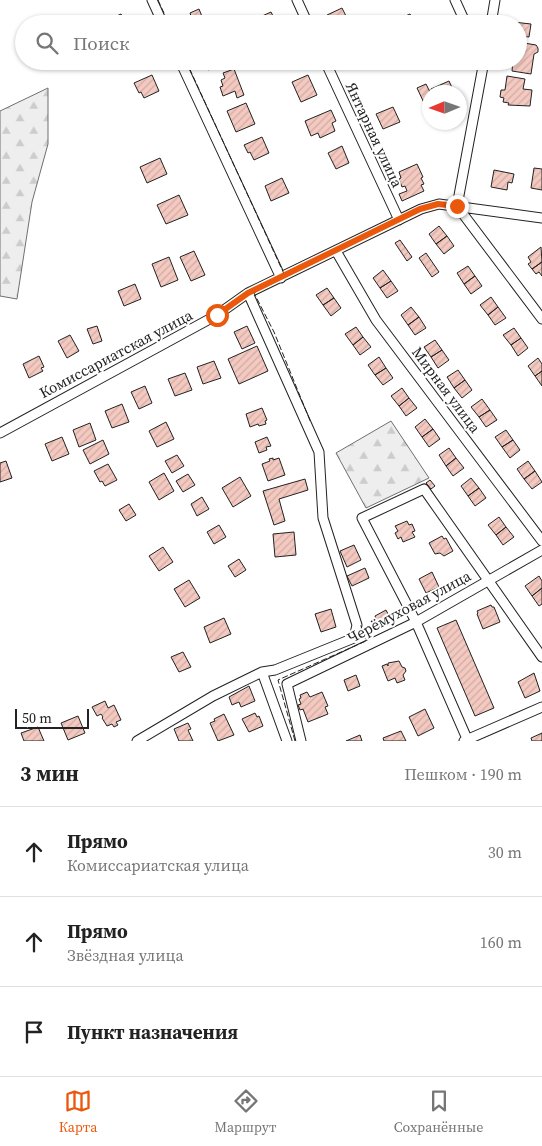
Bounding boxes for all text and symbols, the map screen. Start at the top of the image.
search box [15,15,527,70]
icon: search [33,29,61,57]
text: Поиск [73,30,130,56]
street label: Янтарная улица [341,79,408,191]
north arrow [422,85,467,130]
route end [446,195,469,218]
street label: Комиссариатская улица [36,304,196,403]
route start [206,304,229,327]
street label: Мирная улица [407,342,486,437]
street label: Черёмуховая улица [343,565,475,648]
scale bar [15,706,89,729]
text: 50 m [22,708,52,728]
text: 3 мин [20,759,79,788]
text: Пешком · 190 m [404,763,522,785]
text: Прямо [67,828,128,854]
icon: ahead [20,838,48,866]
text: 30 m [488,841,522,863]
text: Комиссариатская улица [67,854,249,876]
text: Прямо [67,918,128,944]
icon: ahead [20,928,48,956]
text: 160 m [480,931,522,953]
text: Звёздная улица [67,944,184,966]
icon: arrive [20,1018,48,1046]
text: Пункт назначения [67,1019,238,1045]
tab: Карта [59,1087,97,1137]
tab: Маршрут [215,1087,276,1137]
tab: Сохранённые [394,1087,483,1137]

